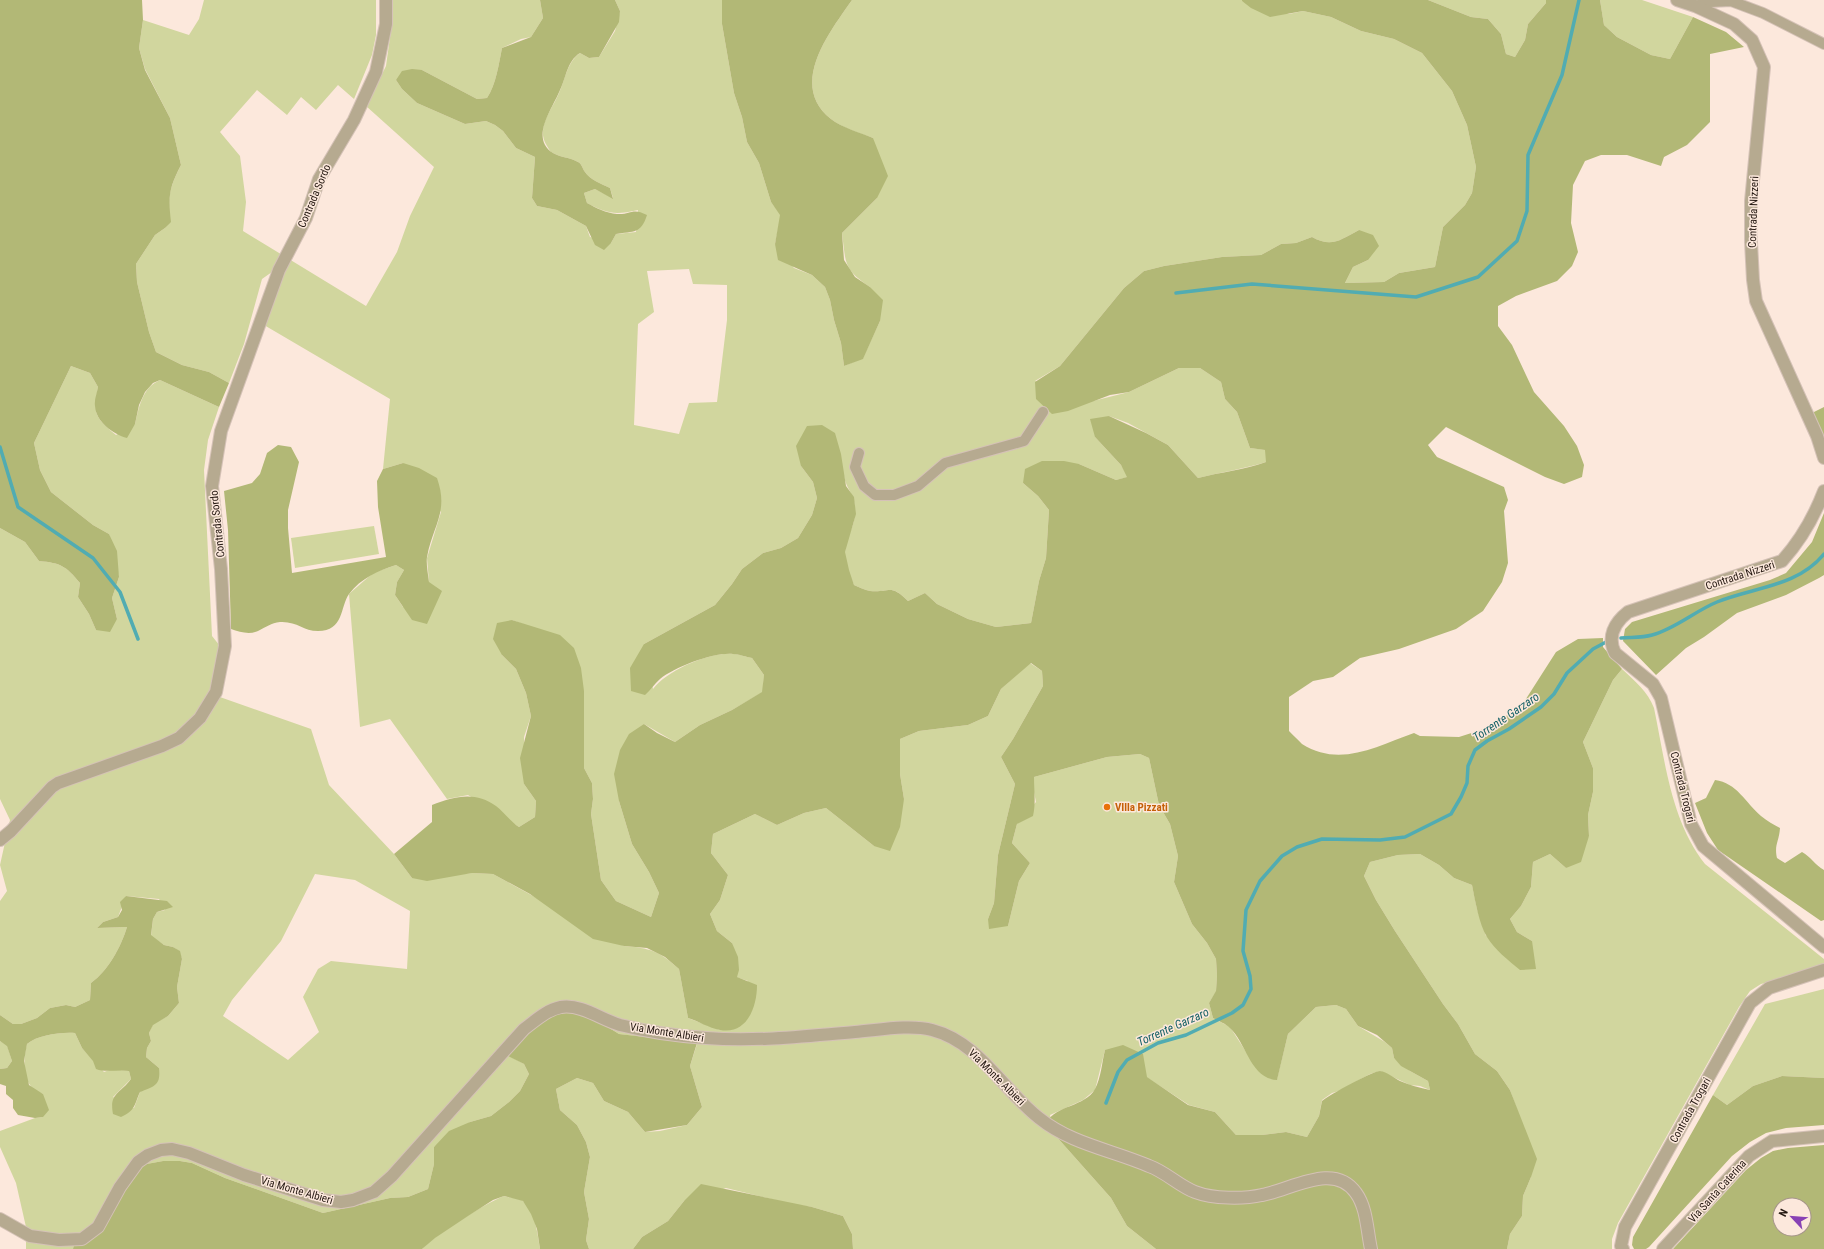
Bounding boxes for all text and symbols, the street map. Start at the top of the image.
street label: Contrada Sordo [295,162,334,230]
street label: Contrada Nizzeri [1746,176,1761,248]
street label: Contrada Sordo [207,489,227,558]
street label: Contrada Nizzeri [1704,558,1776,593]
water label: Torrente Garzaro [1470,690,1542,744]
street label: Contrada Trogari [1667,750,1698,824]
place label: VIlla Pizzati [1115,801,1168,814]
marker: VIlla Pizzati [1102,802,1112,812]
water label: Torrente Garzaro [1135,1005,1211,1049]
street label: Via Monte Albieri [629,1020,705,1045]
street label: Via Monte Albieri [966,1046,1028,1108]
street label: Contrada Trogari [1667,1075,1714,1145]
street label: Via Santa Caterina [1686,1157,1749,1225]
street label: Via Monte Albieri [259,1174,334,1207]
north arrow [1772,1197,1812,1237]
text: N [1776,1207,1791,1219]

